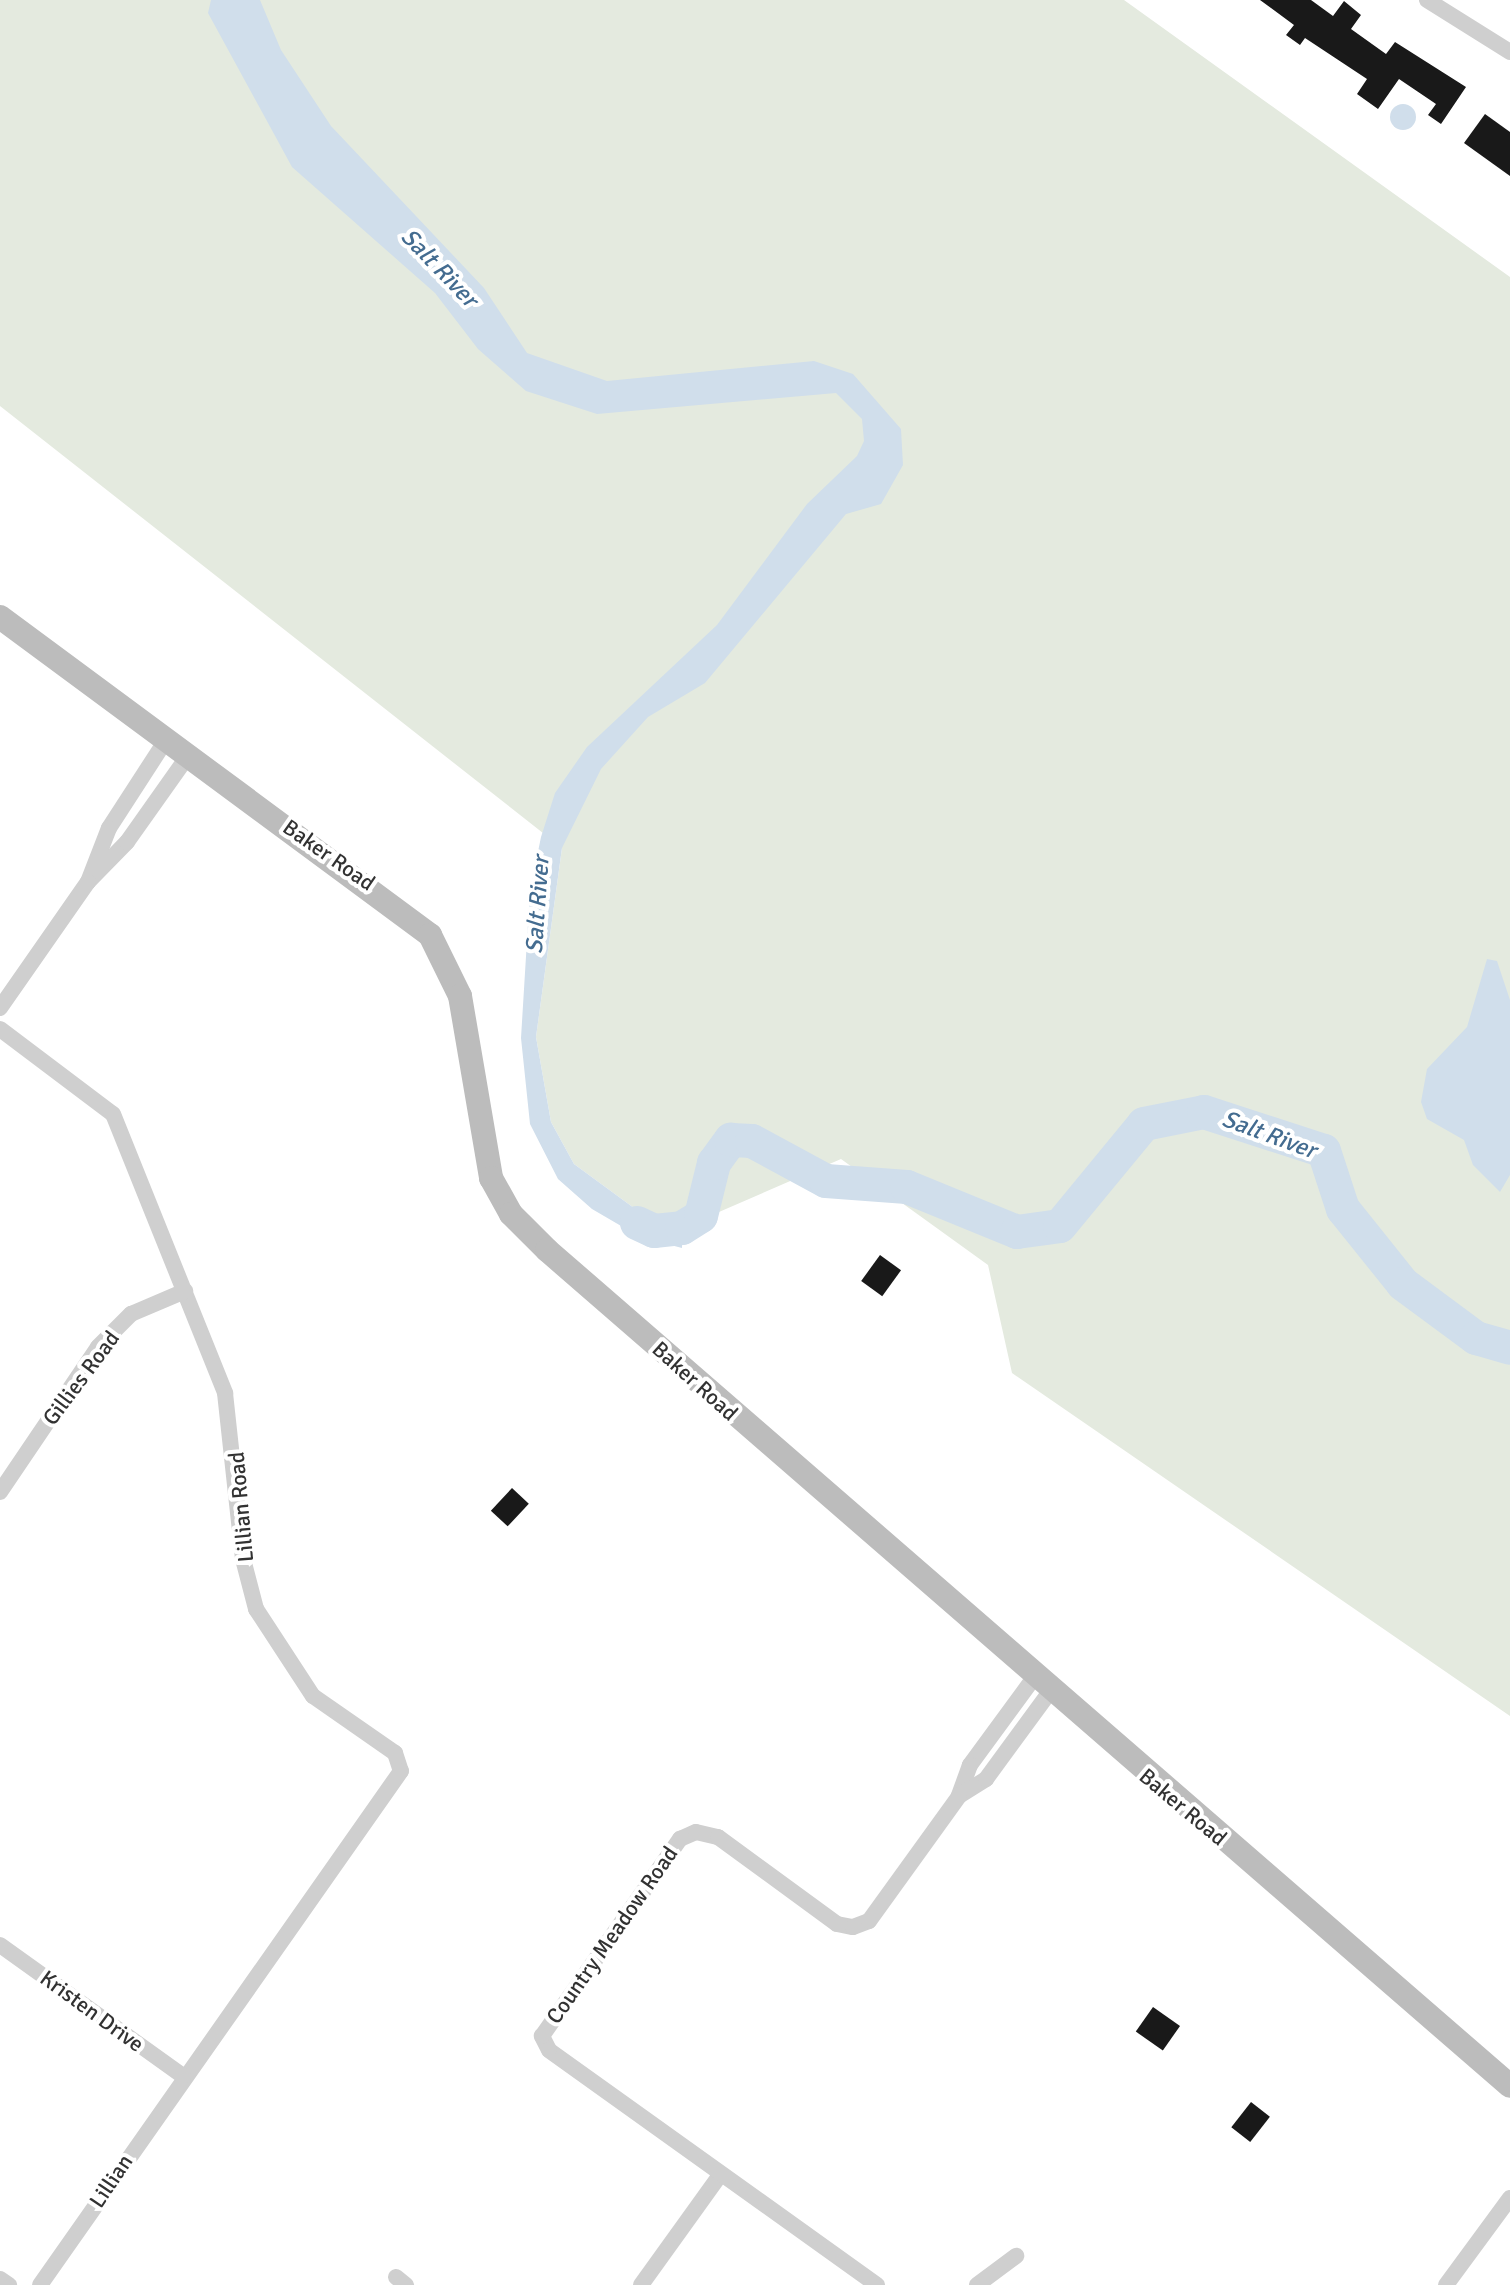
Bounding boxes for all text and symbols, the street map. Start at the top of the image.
water label: Salt River [395,223,483,313]
street label: Baker Road [278,814,380,896]
water label: Salt River [520,855,556,955]
water label: Salt River [1218,1105,1320,1165]
street label: Gillies Road [37,1326,125,1430]
street label: Baker Road [647,1336,743,1426]
street label: Lillian Road [223,1451,259,1563]
street label: Baker Road [1134,1763,1232,1851]
street label: Country Meadow Road [541,1841,683,2029]
street label: Kristen Drive [35,1965,149,2057]
street label: Lillian [84,2149,138,2213]

